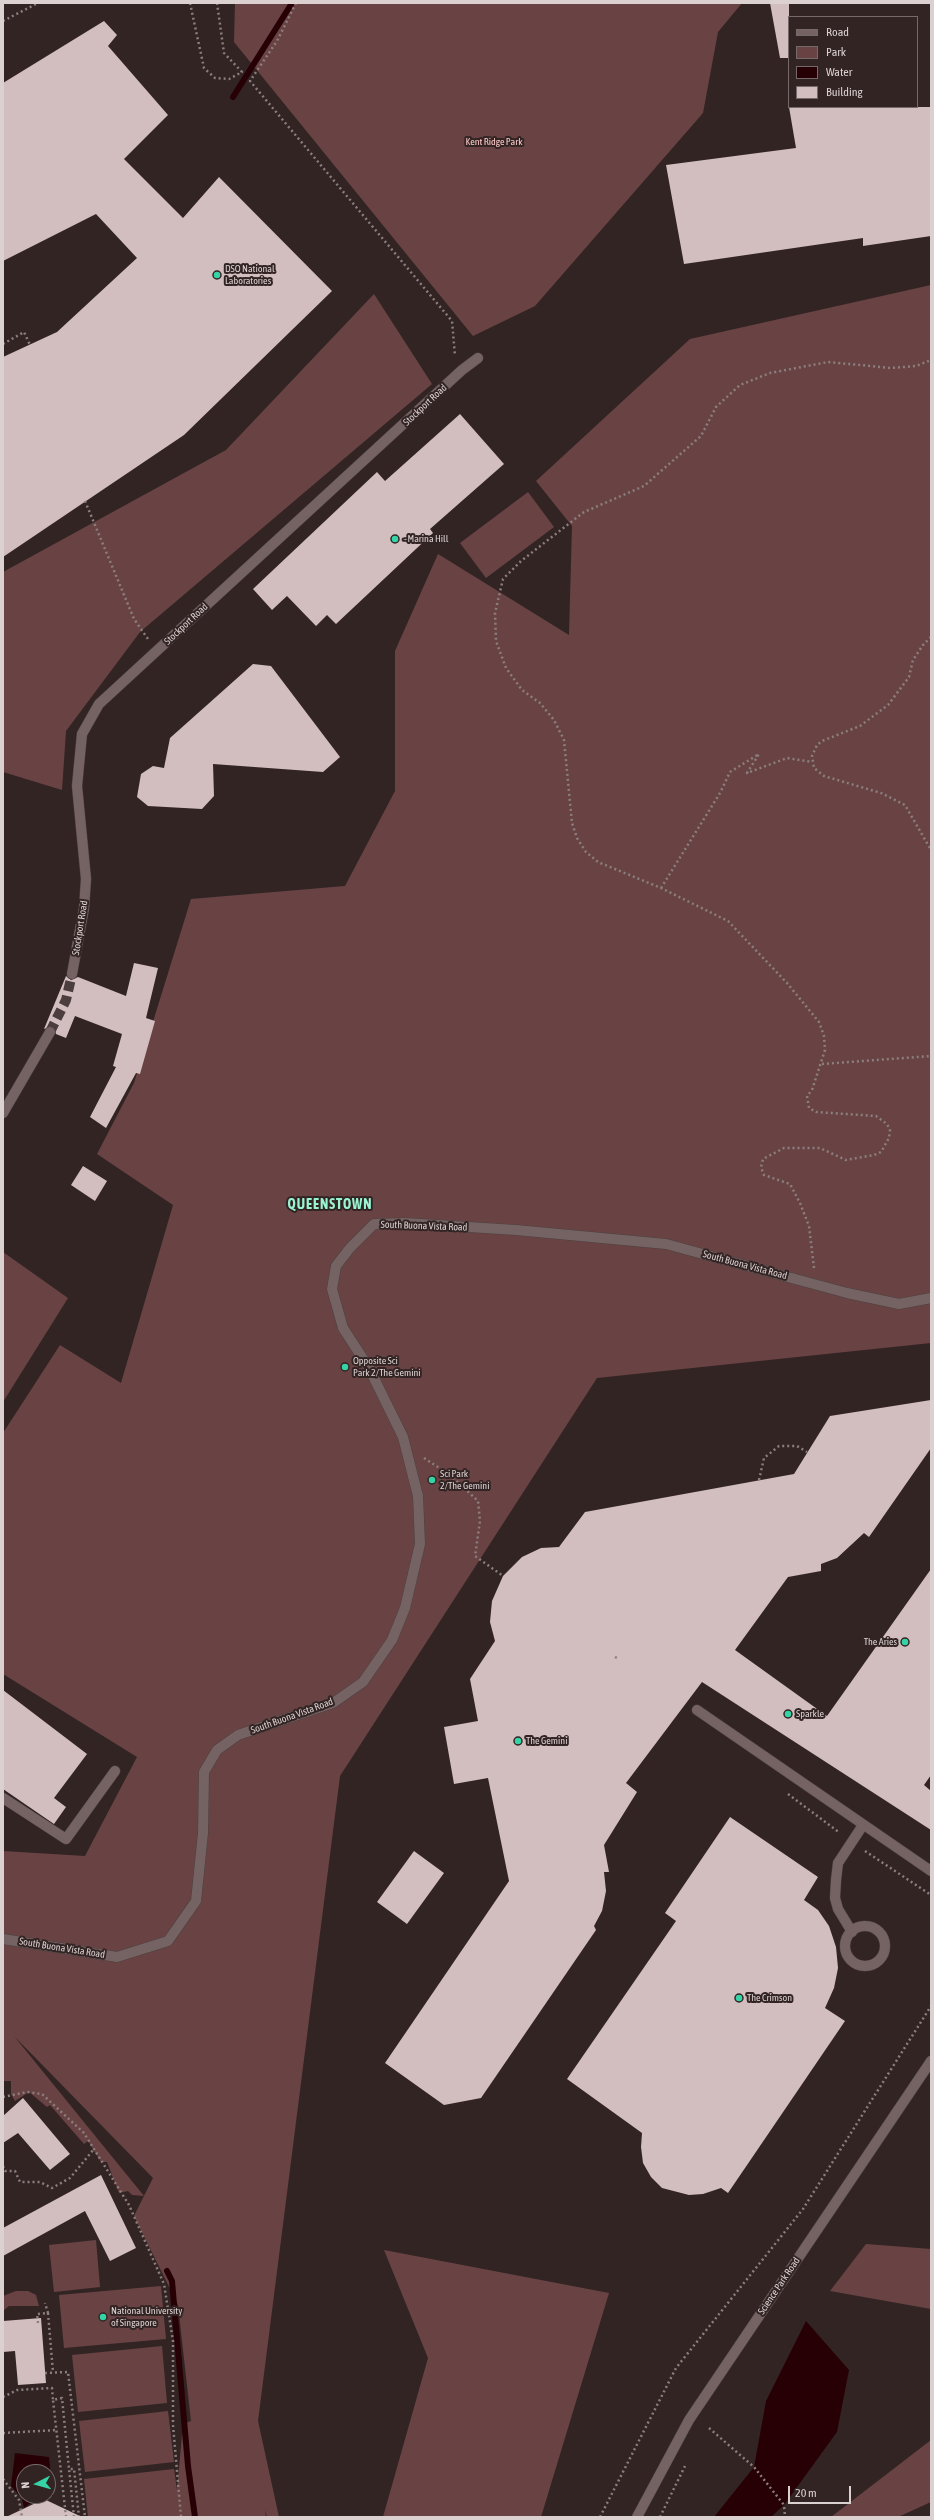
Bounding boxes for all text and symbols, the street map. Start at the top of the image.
legend [788,16,918,108]
text: Road [826,25,849,39]
text: Park [826,45,846,59]
text: Water [826,65,852,79]
text: Building [826,85,863,99]
park label: Kent Ridge Park [465,136,523,148]
place label: DSO National Laboratories [225,263,275,286]
marker: DSO National Laboratories [212,270,222,280]
street label: Stockport Road [401,382,449,428]
place label: ~Marina Hill [403,533,448,545]
marker: ~Marina Hill [390,534,400,544]
street label: Stockport Road [162,601,210,647]
street label: Stockport Road [70,900,90,956]
district label: QUEENSTOWN [288,1197,372,1213]
street label: South Buona Vista Road [380,1218,468,1234]
street label: South Buona Vista Road [702,1248,788,1282]
place label: Opposite Sci Park 2/The Gemini [353,1355,421,1378]
marker: Opposite Sci Park 2/The Gemini [340,1362,350,1372]
place label: Sci Park 2/The Gemini [440,1468,490,1492]
marker: Sci Park 2/The Gemini [427,1475,437,1485]
place label: The Aries [864,1636,897,1648]
marker: The Aries [900,1637,910,1647]
street label: South Buona Vista Road [249,1696,335,1736]
place label: Sparkle [796,1708,824,1720]
marker: Sparkle [783,1709,793,1719]
place label: The Gemini [526,1735,567,1747]
marker: The Gemini [513,1736,523,1746]
street label: South Buona Vista Road [18,1935,106,1961]
place label: The Crimson [747,1992,792,2004]
marker: The Crimson [734,1993,744,2003]
street label: Science Park Road [755,2255,803,2317]
place label: National University of Singapore [111,2305,182,2328]
marker: National University of Singapore [98,2312,108,2322]
north arrow [16,2464,56,2504]
scale bar [790,2478,853,2504]
text: N [19,2481,31,2489]
text: 20 m [795,2486,817,2500]

